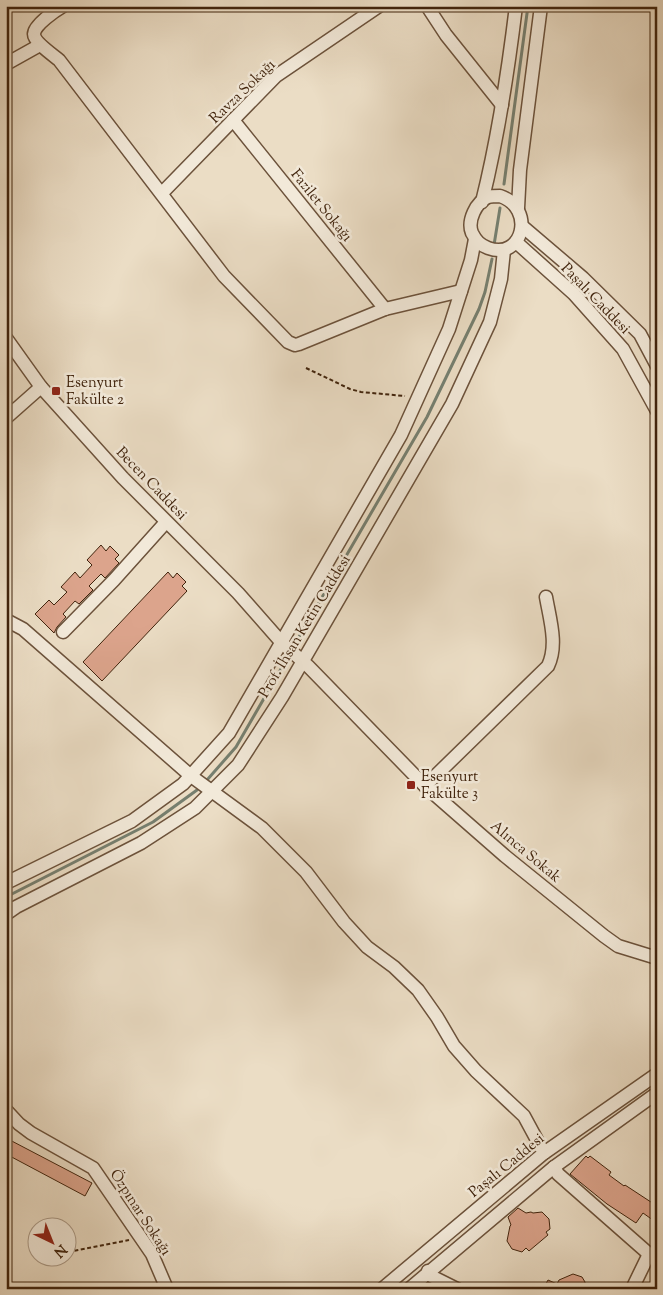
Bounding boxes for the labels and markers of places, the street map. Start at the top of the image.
place label: Esenyurt Fakülte 2 [66,373,124,411]
marker: Esenyurt Fakülte 2 [50,385,62,397]
place label: Esenyurt Fakülte 3 [421,767,478,805]
marker: Esenyurt Fakülte 3 [405,779,417,791]

